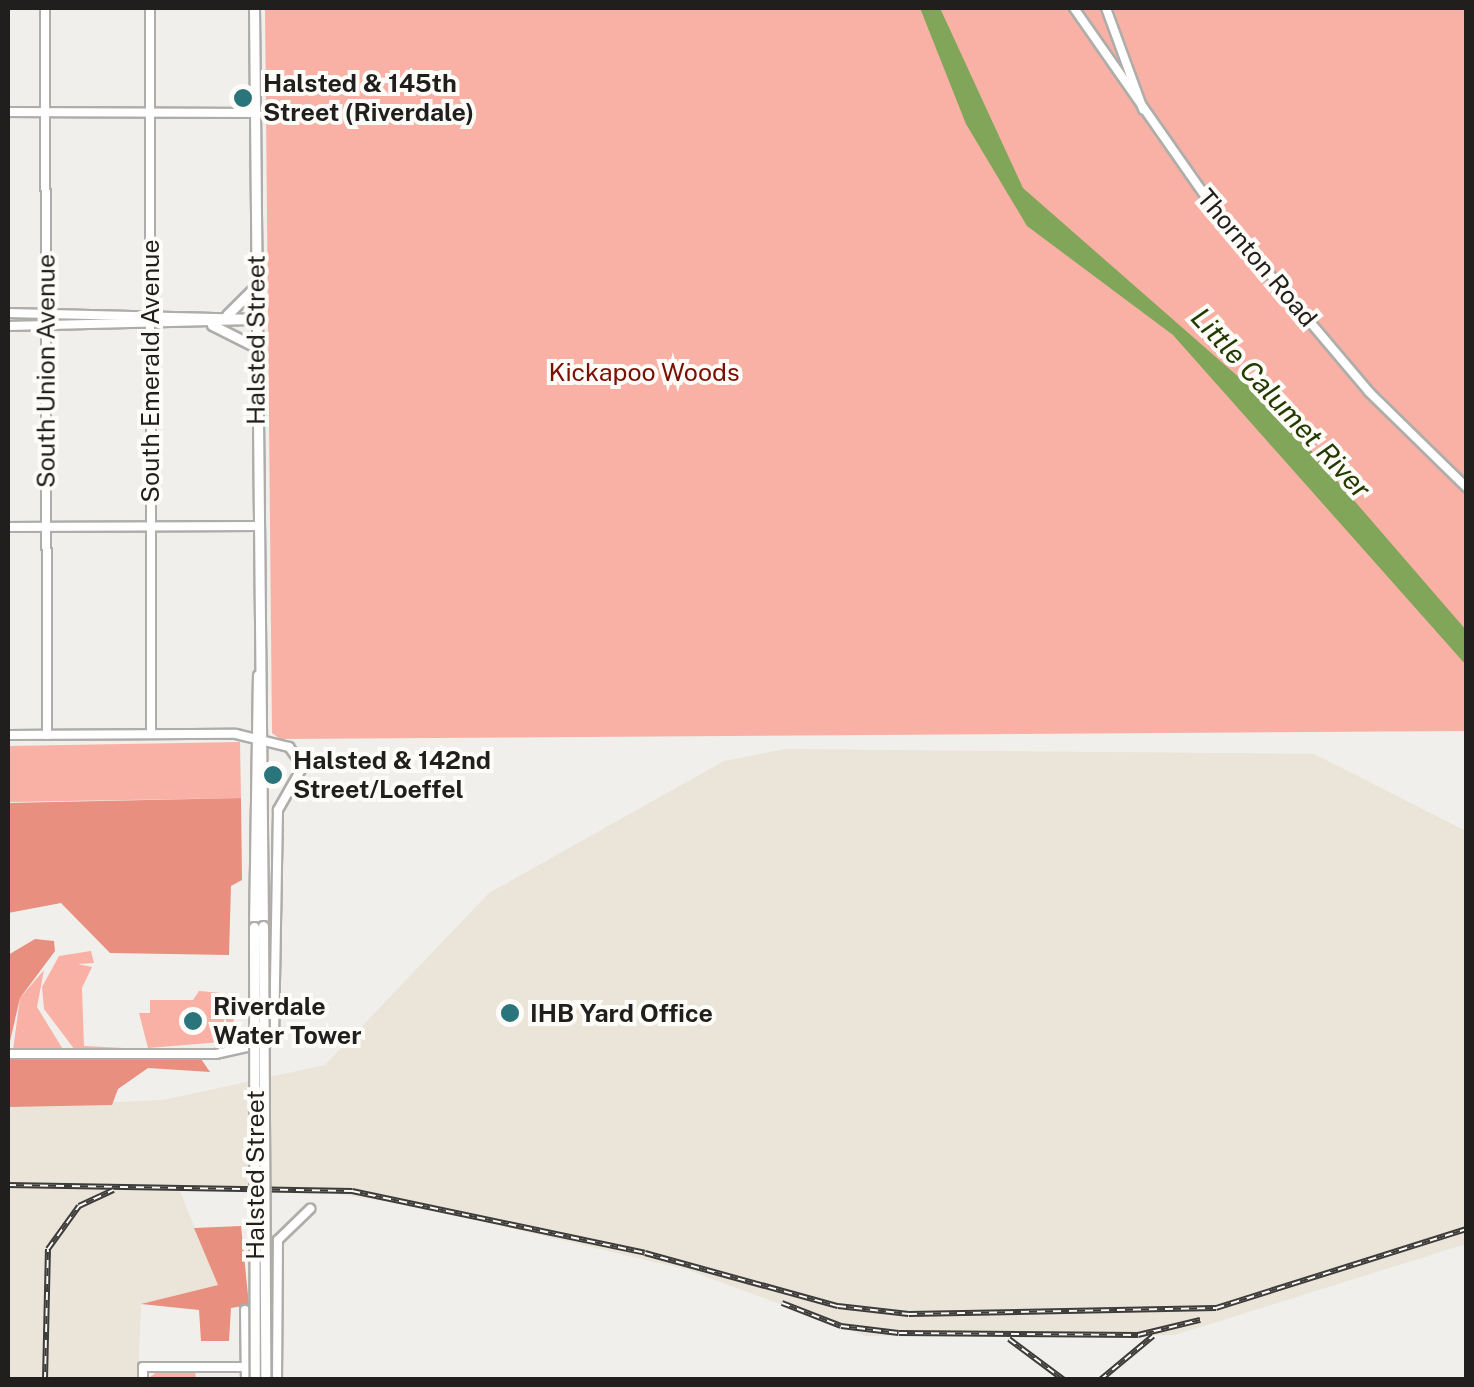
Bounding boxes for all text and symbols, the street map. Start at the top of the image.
place label: Halsted & 145th Street (Riverdale) [263,69,474,128]
marker: Halsted & 145th Street (Riverdale) [232,87,254,109]
street label: Thornton Road [1191,183,1323,333]
street label: South Emerald Avenue [135,239,165,503]
street label: South Union Avenue [31,254,61,488]
street label: Halsted Street [241,255,271,425]
water label: Little Calumet River [1184,301,1378,505]
park label: Kickapoo Woods [548,357,740,387]
place label: Halsted & 142nd Street/Loeffel [293,746,491,805]
marker: Halsted & 142nd Street/Loeffel [262,764,284,786]
place label: Riverdale Water Tower [213,992,362,1051]
place label: IHB Yard Office [530,998,713,1028]
marker: IHB Yard Office [499,1002,521,1024]
marker: Riverdale Water Tower [182,1010,204,1032]
street label: Halsted Street [240,1090,270,1260]

